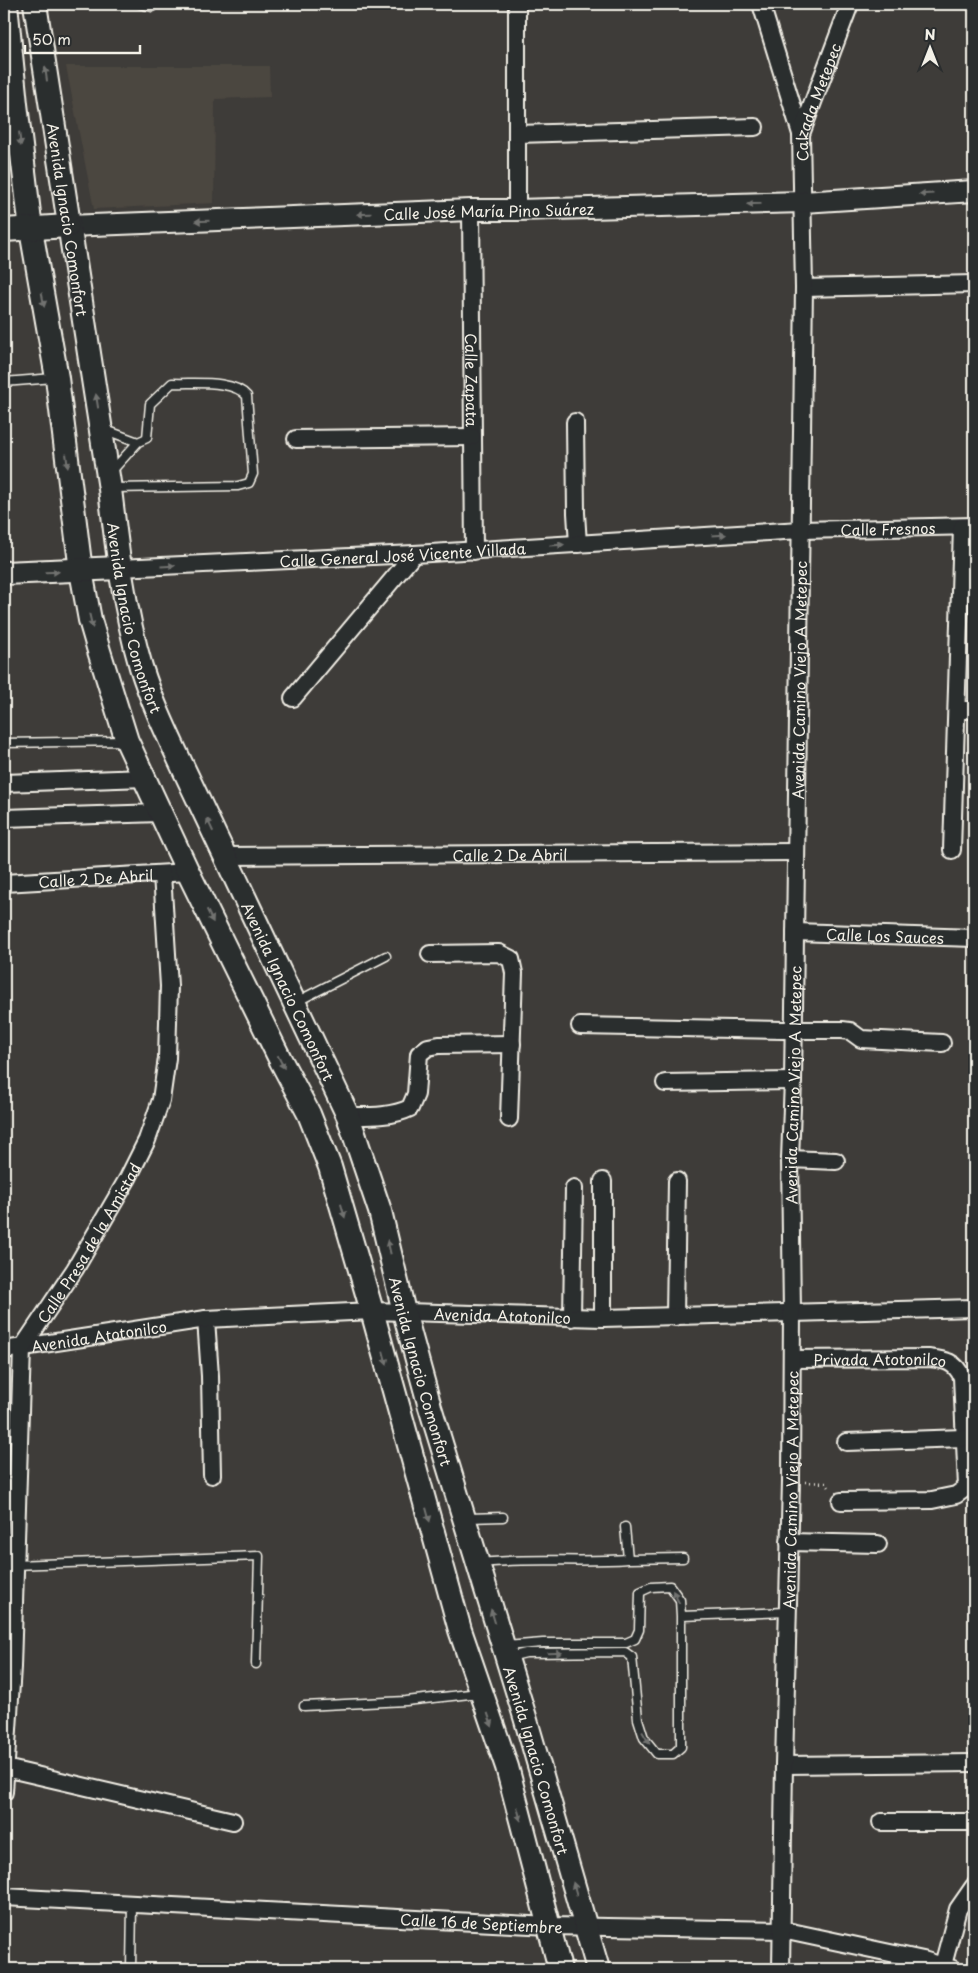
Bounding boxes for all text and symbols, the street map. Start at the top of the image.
scale bar [25,22,140,54]
north arrow [906,22,956,72]
text: N [924,24,936,45]
text: 50 m [32,27,71,50]
street label: Calzada Metepec [789,39,846,162]
one-way arrow [41,66,49,82]
street label: Avenida Ignacio Comonfort [42,121,95,318]
one-way arrow [16,132,24,148]
one-way arrow [917,191,933,199]
street label: Calle José María Pino Suárez [383,196,594,225]
one-way arrow [746,200,762,208]
one-way arrow [356,210,372,218]
one-way arrow [193,217,209,225]
one-way arrow [40,292,48,308]
street label: Calle Zapata [461,333,484,428]
one-way arrow [92,392,100,408]
one-way arrow [64,453,72,469]
street label: Calle Fresnos [840,515,936,541]
street label: Avenida Ignacio Comonfort [103,521,168,716]
one-way arrow [712,531,728,539]
street label: Calle General José Vicente Villada [279,536,527,572]
one-way arrow [550,541,566,549]
one-way arrow [160,561,176,569]
street label: Avenida Camino Viejo A Metepec [785,561,812,800]
one-way arrow [45,567,61,575]
one-way arrow [87,614,95,629]
one-way arrow [205,818,213,832]
street label: Calle 2 De Abril [452,842,568,866]
street label: Calle 2 De Abril [38,863,154,892]
street label: Avenida Ignacio Comonfort [237,898,341,1084]
one-way arrow [206,909,214,923]
street label: Calle Los Sauces [826,922,944,948]
street label: Avenida Camino Viejo A Metepec [778,966,806,1205]
one-way arrow [277,1055,285,1069]
street label: Calle Presa de la Amistad [31,1158,145,1327]
one-way arrow [340,1204,348,1219]
one-way arrow [385,1240,393,1255]
street label: Avenida Ignacio Comonfort [384,1274,459,1469]
street label: Avenida Atotonilco [434,1301,571,1329]
street label: Avenida Atotonilco [29,1314,168,1357]
street label: Privada Atotonilco [813,1346,949,1372]
one-way arrow [382,1350,390,1365]
street label: Avenida Camino Viejo A Metepec [776,1371,803,1610]
one-way arrow [424,1507,432,1522]
one-way arrow [672,1589,680,1604]
one-way arrow [488,1608,496,1623]
one-way arrow [547,1649,563,1657]
street label: Avenida Ignacio Comonfort [499,1663,576,1857]
one-way arrow [487,1713,495,1728]
one-way arrow [642,1732,651,1745]
one-way arrow [515,1807,523,1822]
one-way arrow [571,1881,579,1896]
street label: Calle 16 de Septiembre [399,1907,563,1938]

